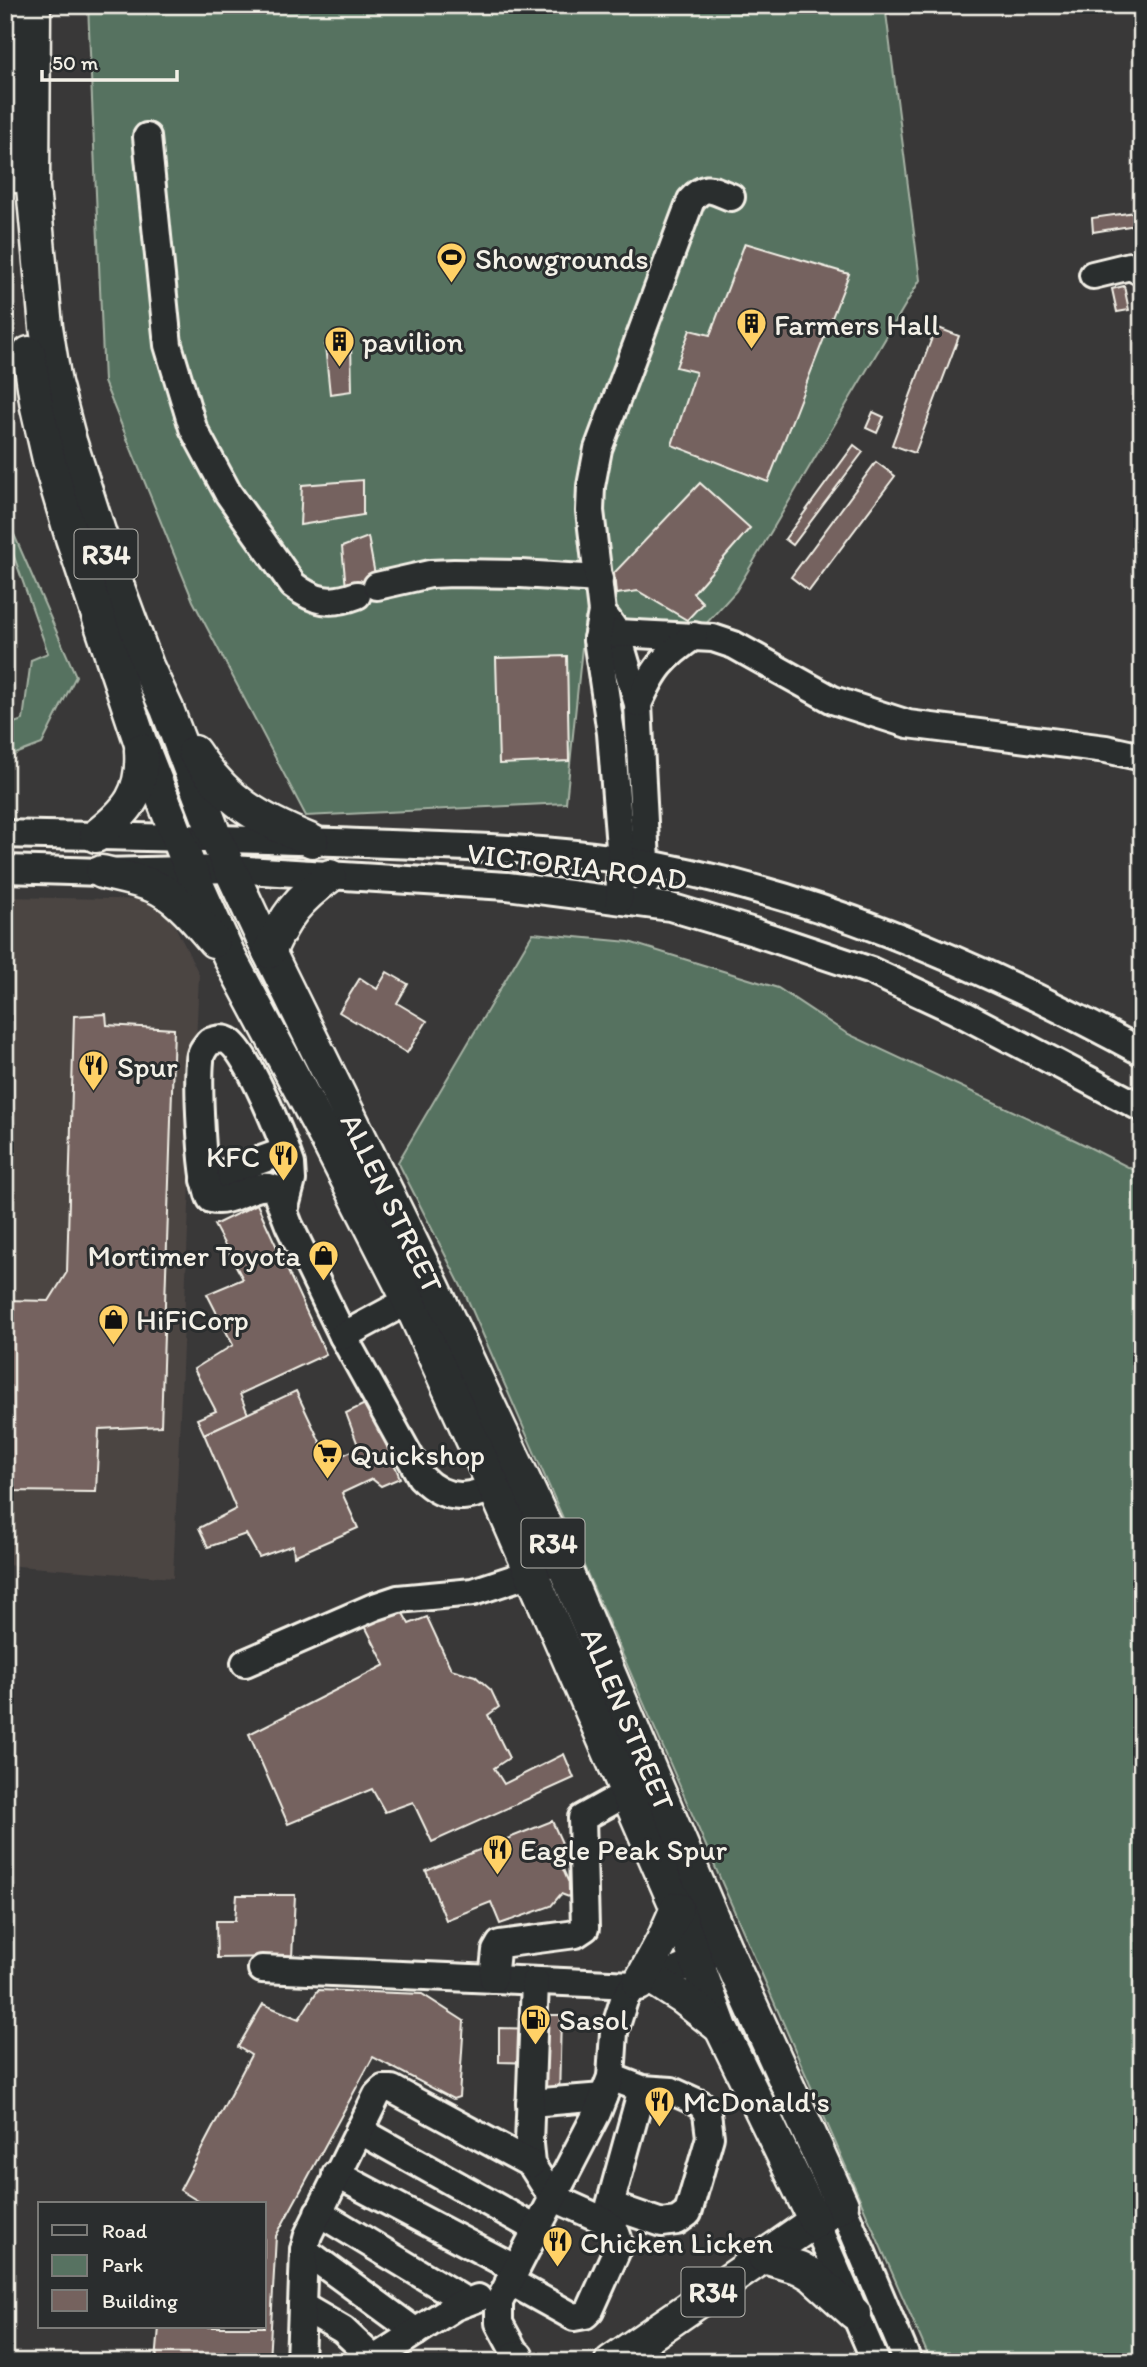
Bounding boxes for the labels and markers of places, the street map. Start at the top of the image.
place label: Showgrounds [475,240,649,277]
sports icon: Showgrounds [435,241,469,285]
place label: Farmers Hall [774,306,940,343]
building icon: Farmers Hall [734,307,768,351]
place label: pavilion [362,323,464,360]
building icon: pavilion [322,324,356,368]
place label: Spur [117,1048,178,1085]
restaurant icon: Spur [77,1049,111,1093]
place label: KFC [206,1138,260,1175]
restaurant icon: KFC [266,1139,300,1183]
place label: Mortimer Toyota [87,1237,301,1274]
shop icon: Mortimer Toyota [307,1238,341,1282]
place label: HiFiCorp [136,1301,249,1338]
shop icon: HiFiCorp [96,1302,130,1346]
place label: Quickshop [350,1436,485,1473]
supermarket icon: Quickshop [310,1437,344,1481]
place label: Eagle Peak Spur [520,1831,728,1868]
restaurant icon: Eagle Peak Spur [480,1832,514,1876]
place label: Sasol [559,2001,629,2038]
fuel station icon: Sasol [519,2002,553,2046]
place label: McDonald's [683,2083,830,2120]
restaurant icon: McDonald's [643,2084,677,2128]
place label: Chicken Licken [580,2224,773,2261]
restaurant icon: Chicken Licken [540,2225,574,2269]

